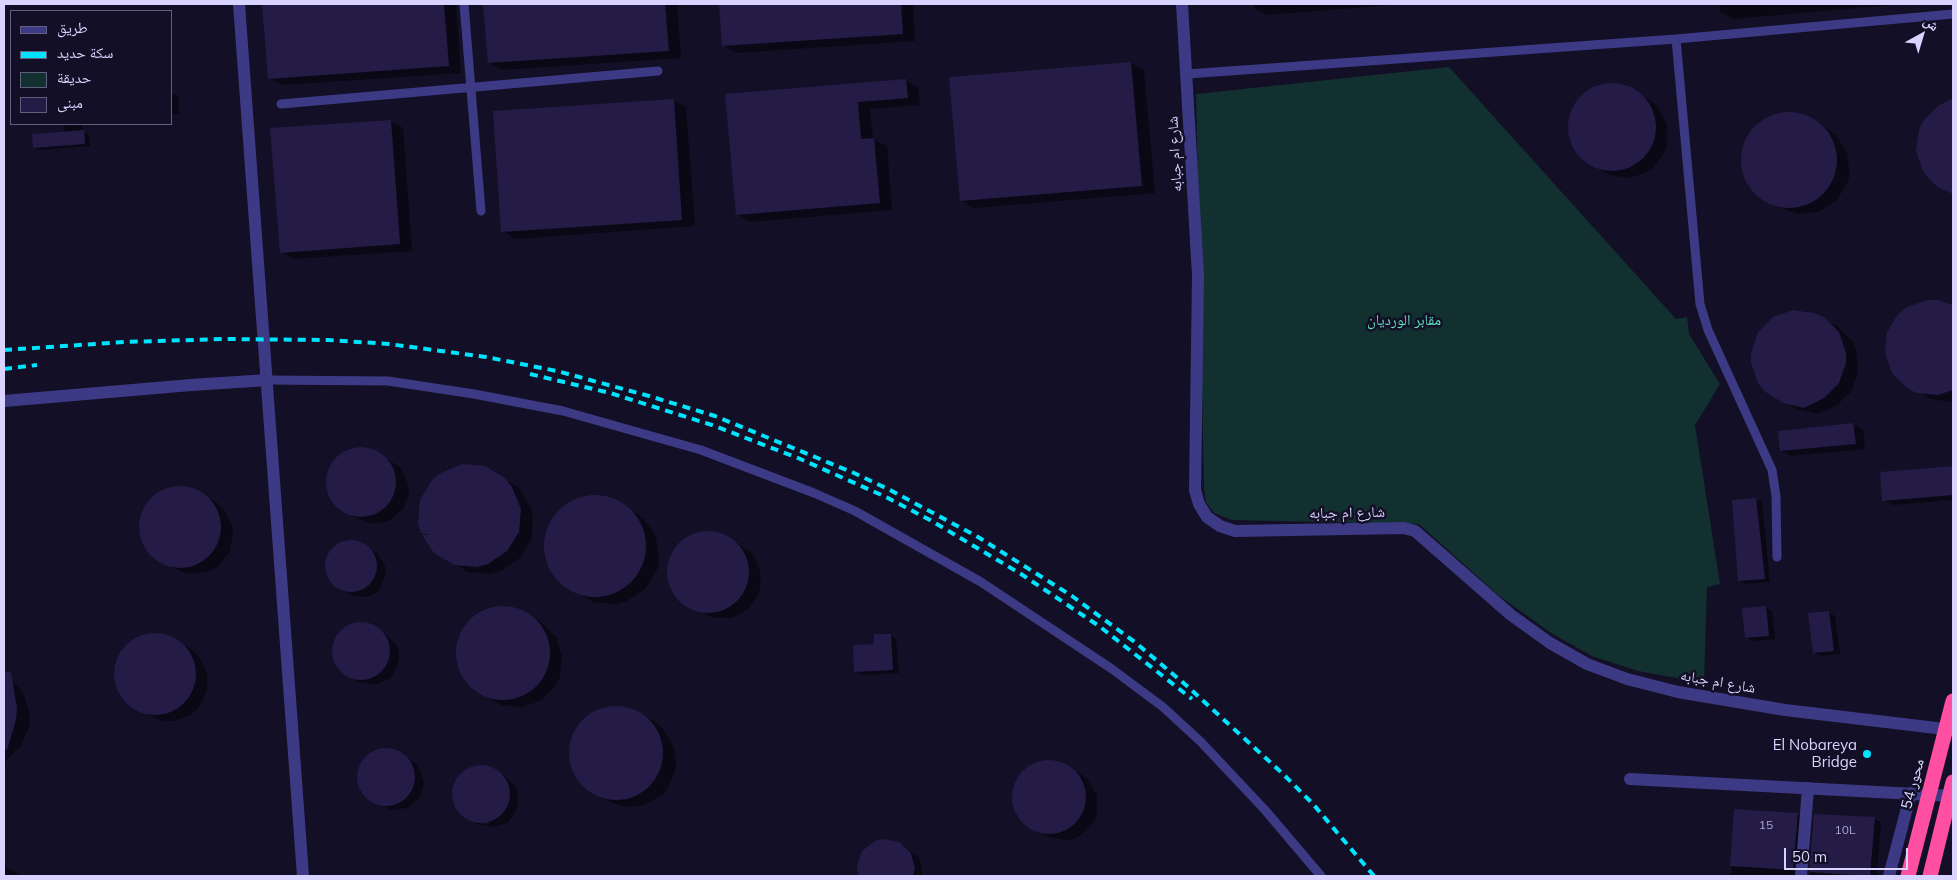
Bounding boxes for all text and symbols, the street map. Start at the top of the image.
legend [10,10,172,125]
north arrow [1897,10,1947,60]
text: ش [1920,12,1943,35]
text: طريق [57,18,88,37]
text: سكة حديد [57,43,113,62]
text: حديقة [57,68,91,87]
text: مبنى [57,93,83,112]
street label: شارع ام جبابه [1164,116,1186,192]
park label: مقابر الورديان [1367,311,1441,329]
street label: شارع ام جبابه [1309,503,1385,523]
street label: شارع ام جبابه [1679,667,1757,697]
place label: El Nobareya Bridge [1773,736,1857,771]
marker: El Nobareya Bridge [1861,748,1873,760]
street label: محور 54 [1898,757,1928,811]
house number: 15 [1759,818,1773,832]
house number: 10L [1835,823,1855,837]
scale bar [1787,838,1911,870]
text: 50 m [1792,847,1827,866]

